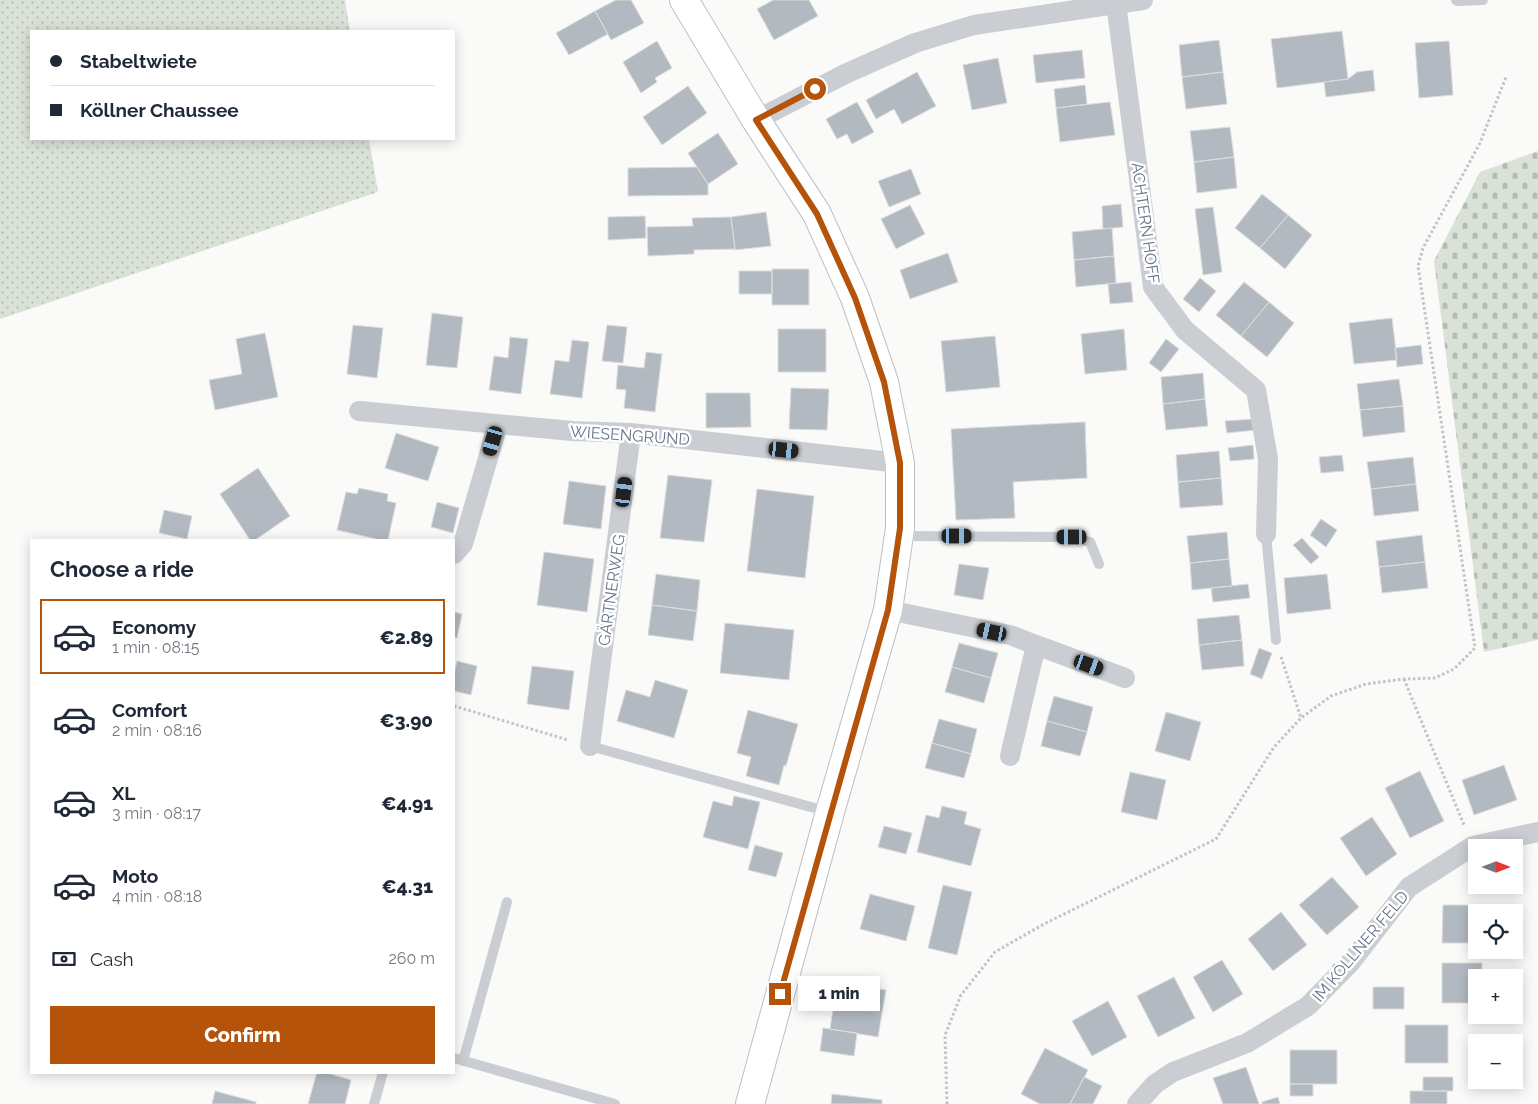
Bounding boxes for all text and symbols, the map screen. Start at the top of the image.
text: Stabeltwiete [80,50,197,72]
route start [804,78,826,100]
text: Köllner Chaussee [80,99,239,121]
street label: ACHTERN HOFF [1128,161,1163,285]
street label: WIESENGRUND [569,422,690,449]
car [481,425,504,457]
car [768,441,799,459]
car [614,476,633,508]
car [942,529,972,544]
car [1057,530,1087,545]
street label: GÄRTNERWEG [593,533,629,647]
text: Choose a ride [50,556,194,582]
icon: car [52,614,97,659]
text: Economy [112,616,196,638]
car [975,622,1008,642]
text: €2.89 [380,626,433,648]
text: 1 min · 08:15 [112,638,200,657]
car [1072,653,1105,677]
icon: car [52,697,97,742]
text: Comfort [112,699,187,721]
text: €3.90 [380,709,433,731]
text: 2 min · 08:16 [112,721,202,740]
icon: car [52,780,97,825]
text: XL [112,782,135,804]
text: €4.91 [381,792,433,814]
text: 3 min · 08:17 [112,804,201,823]
north arrow [1468,839,1522,894]
map controls [1468,839,1523,1089]
icon: car [52,863,97,908]
text: Moto [112,865,158,887]
text: €4.31 [382,875,433,897]
street label: IM KÖLLNER FELD [1308,886,1412,1006]
text: 4 min · 08:18 [112,887,202,906]
button: locate [1468,904,1523,959]
icon: cash [50,945,78,973]
text: Cash [90,948,134,970]
text: 260 m [388,949,435,968]
button: + [1468,969,1523,1024]
callout: 1 min [798,976,880,1012]
route end [769,983,791,1005]
text: 1 min [818,984,860,1003]
button: Confirm [50,1006,435,1064]
button: − [1468,1034,1523,1089]

